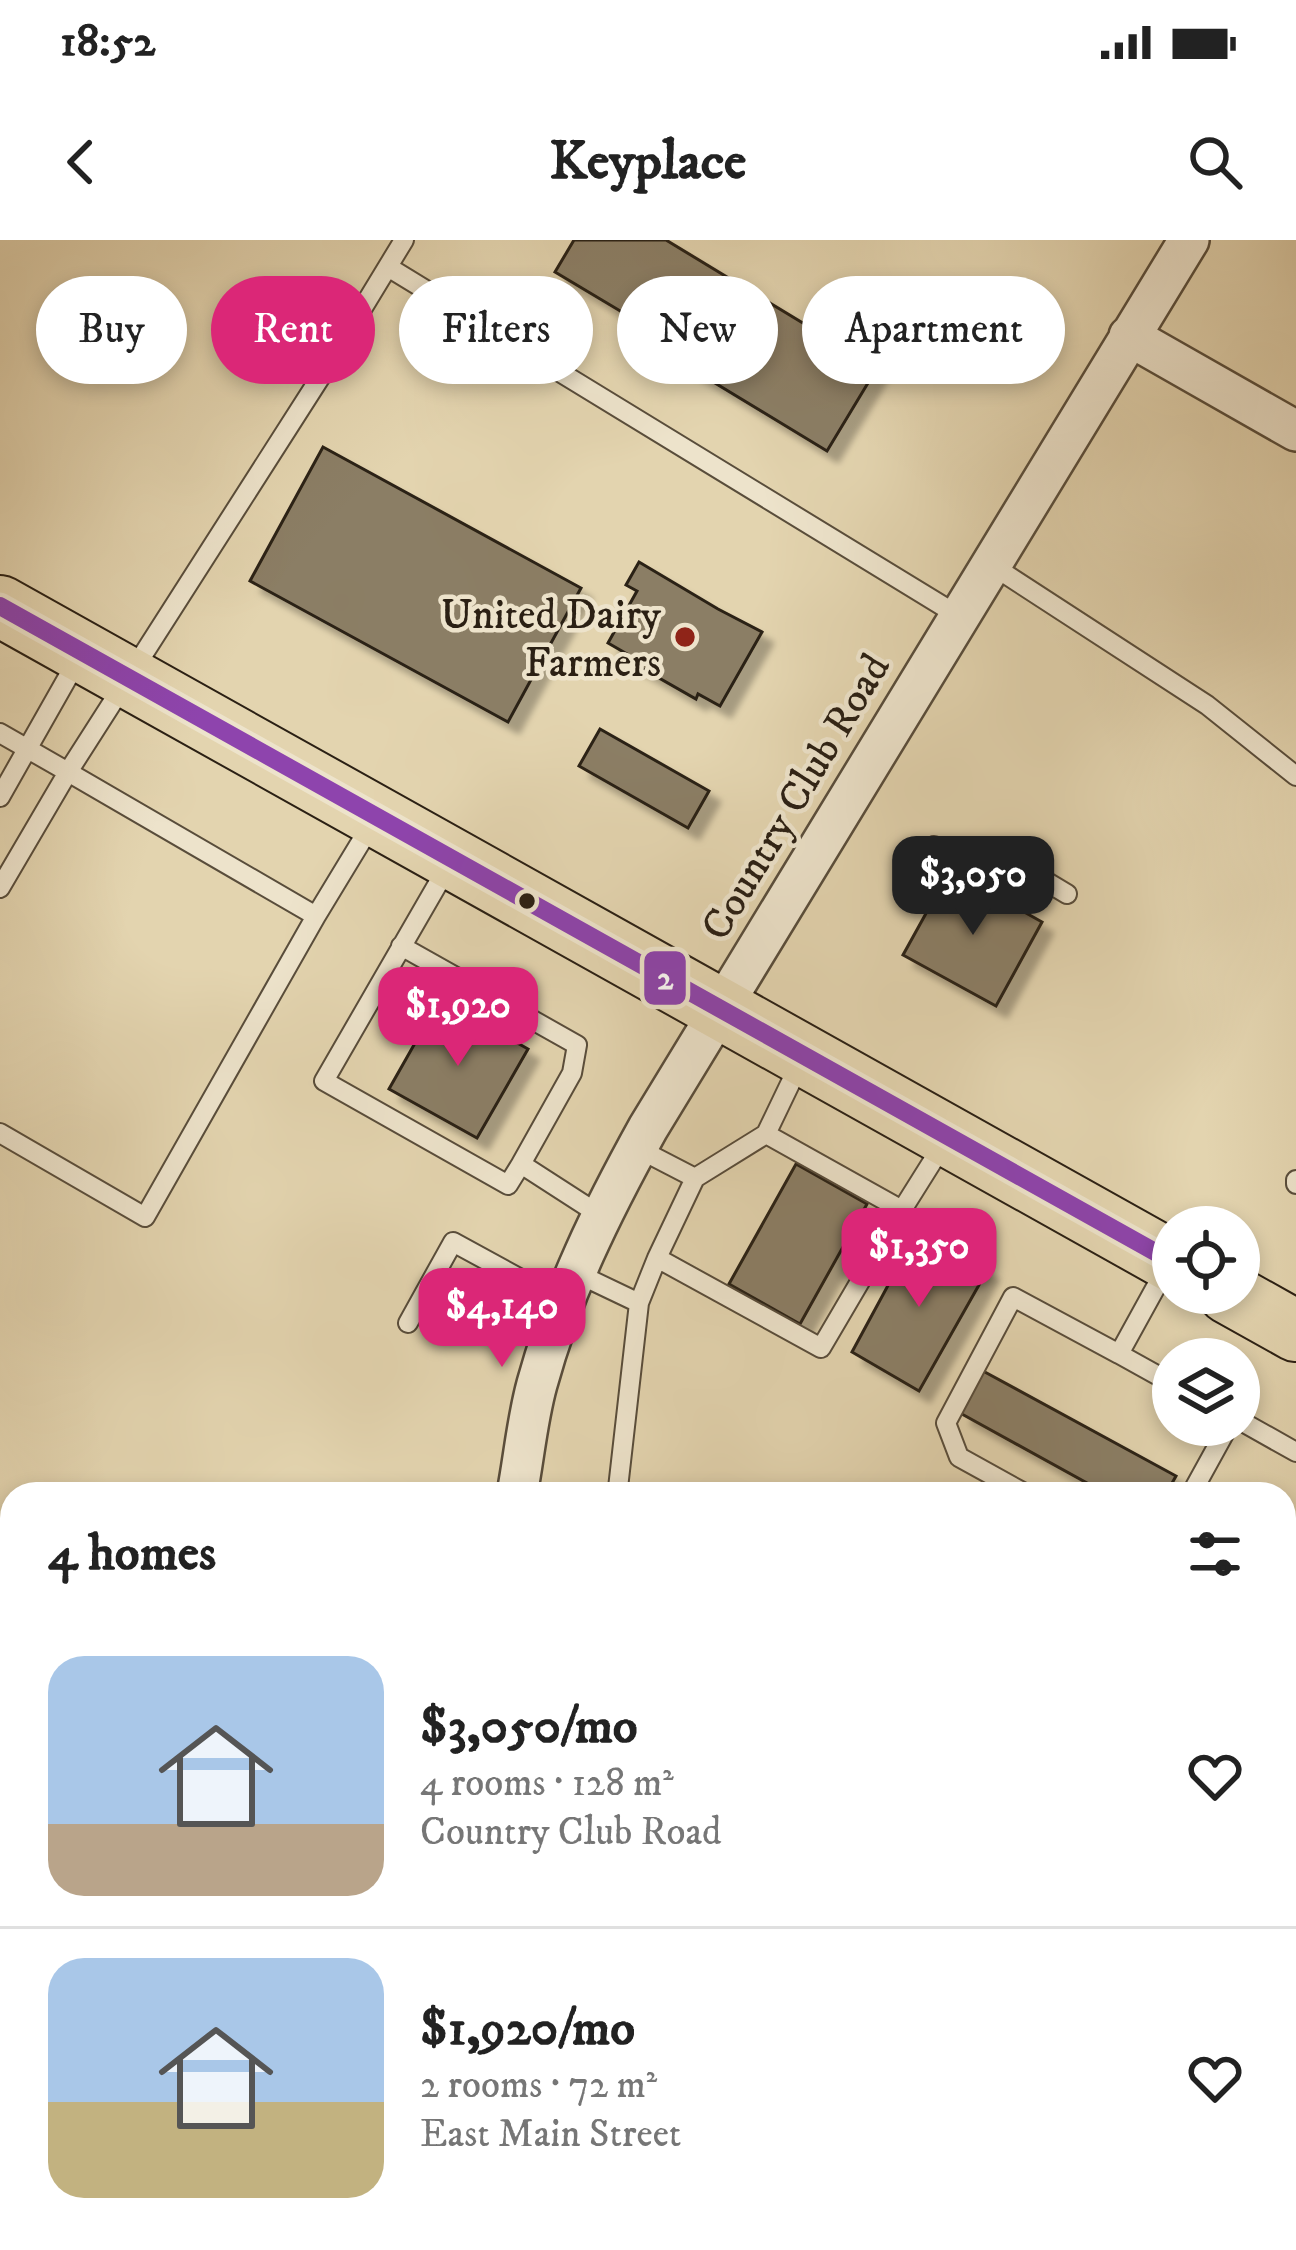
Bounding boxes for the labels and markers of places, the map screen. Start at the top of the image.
place label: United Dairy Farmers [441,590,662,690]
marker: United Dairy Farmers [672,624,698,650]
pin: $3,050 [875,836,1071,938]
unlabelled marker [516,890,538,912]
pin: $1,920 [360,967,556,1069]
pin: $1,350 [821,1208,1017,1310]
pin: $4,140 [404,1268,600,1370]

